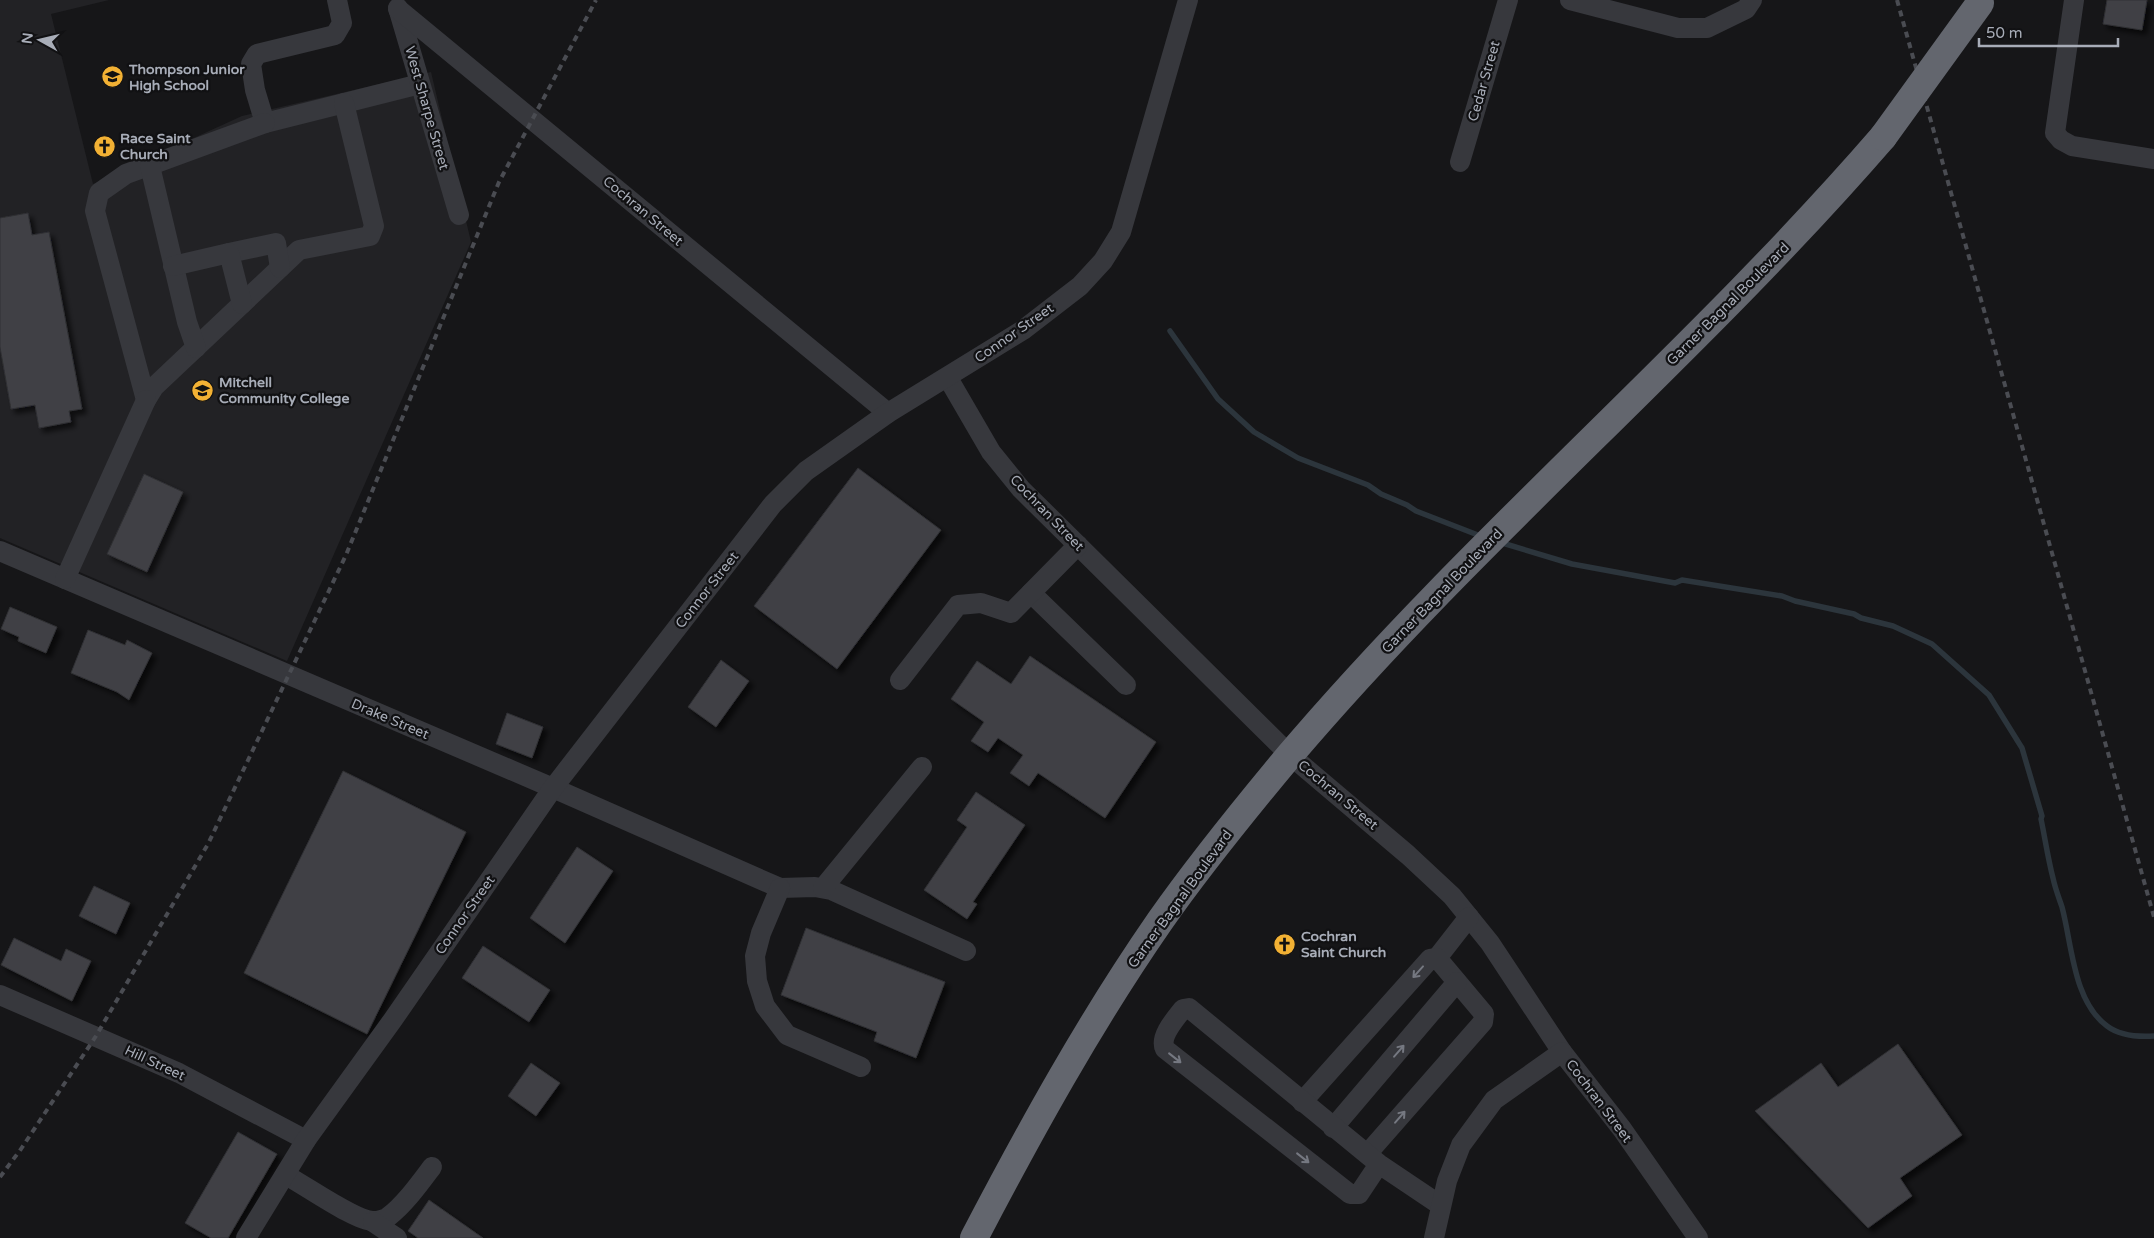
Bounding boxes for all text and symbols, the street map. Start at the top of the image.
north arrow [15,15,65,65]
scale bar [1979,15,2118,47]
text: 50 m [1986,24,2023,42]
text: N [18,32,37,45]
street label: Cedar Street [1464,38,1504,123]
street label: West Sharpe Street [401,44,453,172]
place label: Thompson Junior High School [128,61,245,94]
school or university icon: Thompson Junior High School [101,65,125,89]
place label: Race Saint Church [120,130,191,163]
church icon: Race Saint Church [92,134,116,158]
street label: Cochran Street [599,173,687,250]
street label: Garner Bagnal Boulevard [1663,239,1793,369]
street label: Connor Street [971,299,1057,367]
place label: Mitchell Community College [219,374,349,407]
school or university icon: Mitchell Community College [191,378,215,402]
street label: Cochran Street [1006,471,1088,555]
street label: Garner Bagnal Boulevard [1378,525,1506,657]
street label: Connor Street [672,548,743,632]
street label: Drake Street [349,695,432,743]
street label: Cochran Street [1294,757,1382,834]
street label: Garner Bagnal Boulevard [1124,827,1236,971]
street label: Connor Street [431,872,499,958]
place label: Cochran Saint Church [1301,928,1386,961]
church icon: Cochran Saint Church [1273,932,1297,956]
one-way arrow [1412,966,1424,979]
street label: Hill Street [122,1042,188,1085]
one-way arrow [1393,1044,1404,1057]
one-way arrow [1169,1052,1182,1063]
street label: Cochran Street [1562,1056,1636,1146]
one-way arrow [1394,1110,1406,1123]
one-way arrow [1296,1152,1309,1163]

